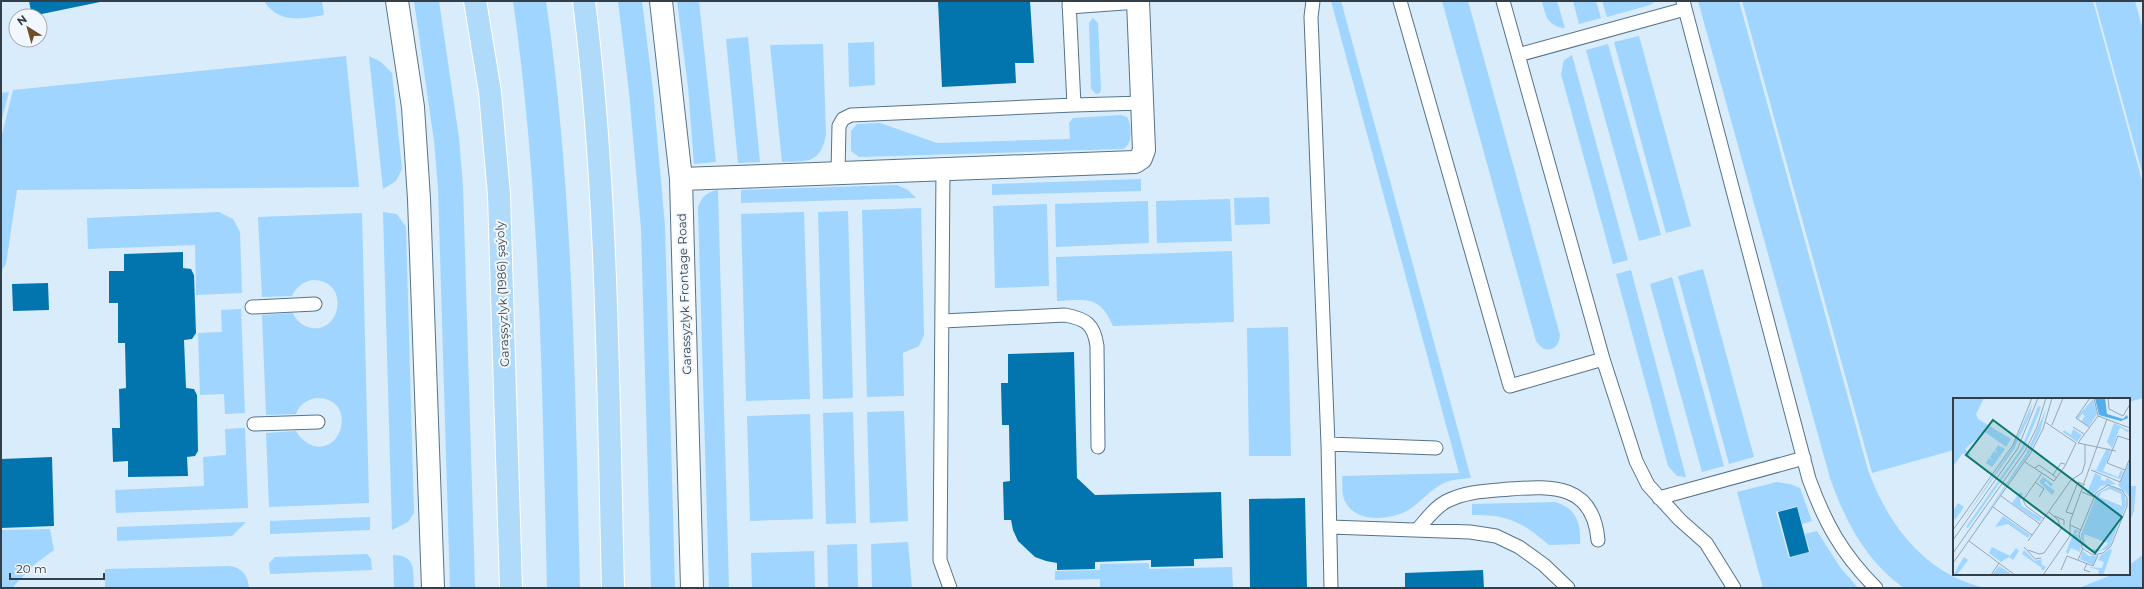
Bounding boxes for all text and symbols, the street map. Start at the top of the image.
north arrow [8,8,48,48]
text: N [14,12,30,28]
street label: Garassyzlyk Frontage Road [674,213,694,375]
street label: Garaşsyzlyk (1986) şaýoly [492,220,512,367]
inset map [1953,398,2130,575]
scale bar [10,555,104,581]
text: 20 m [16,561,47,576]

